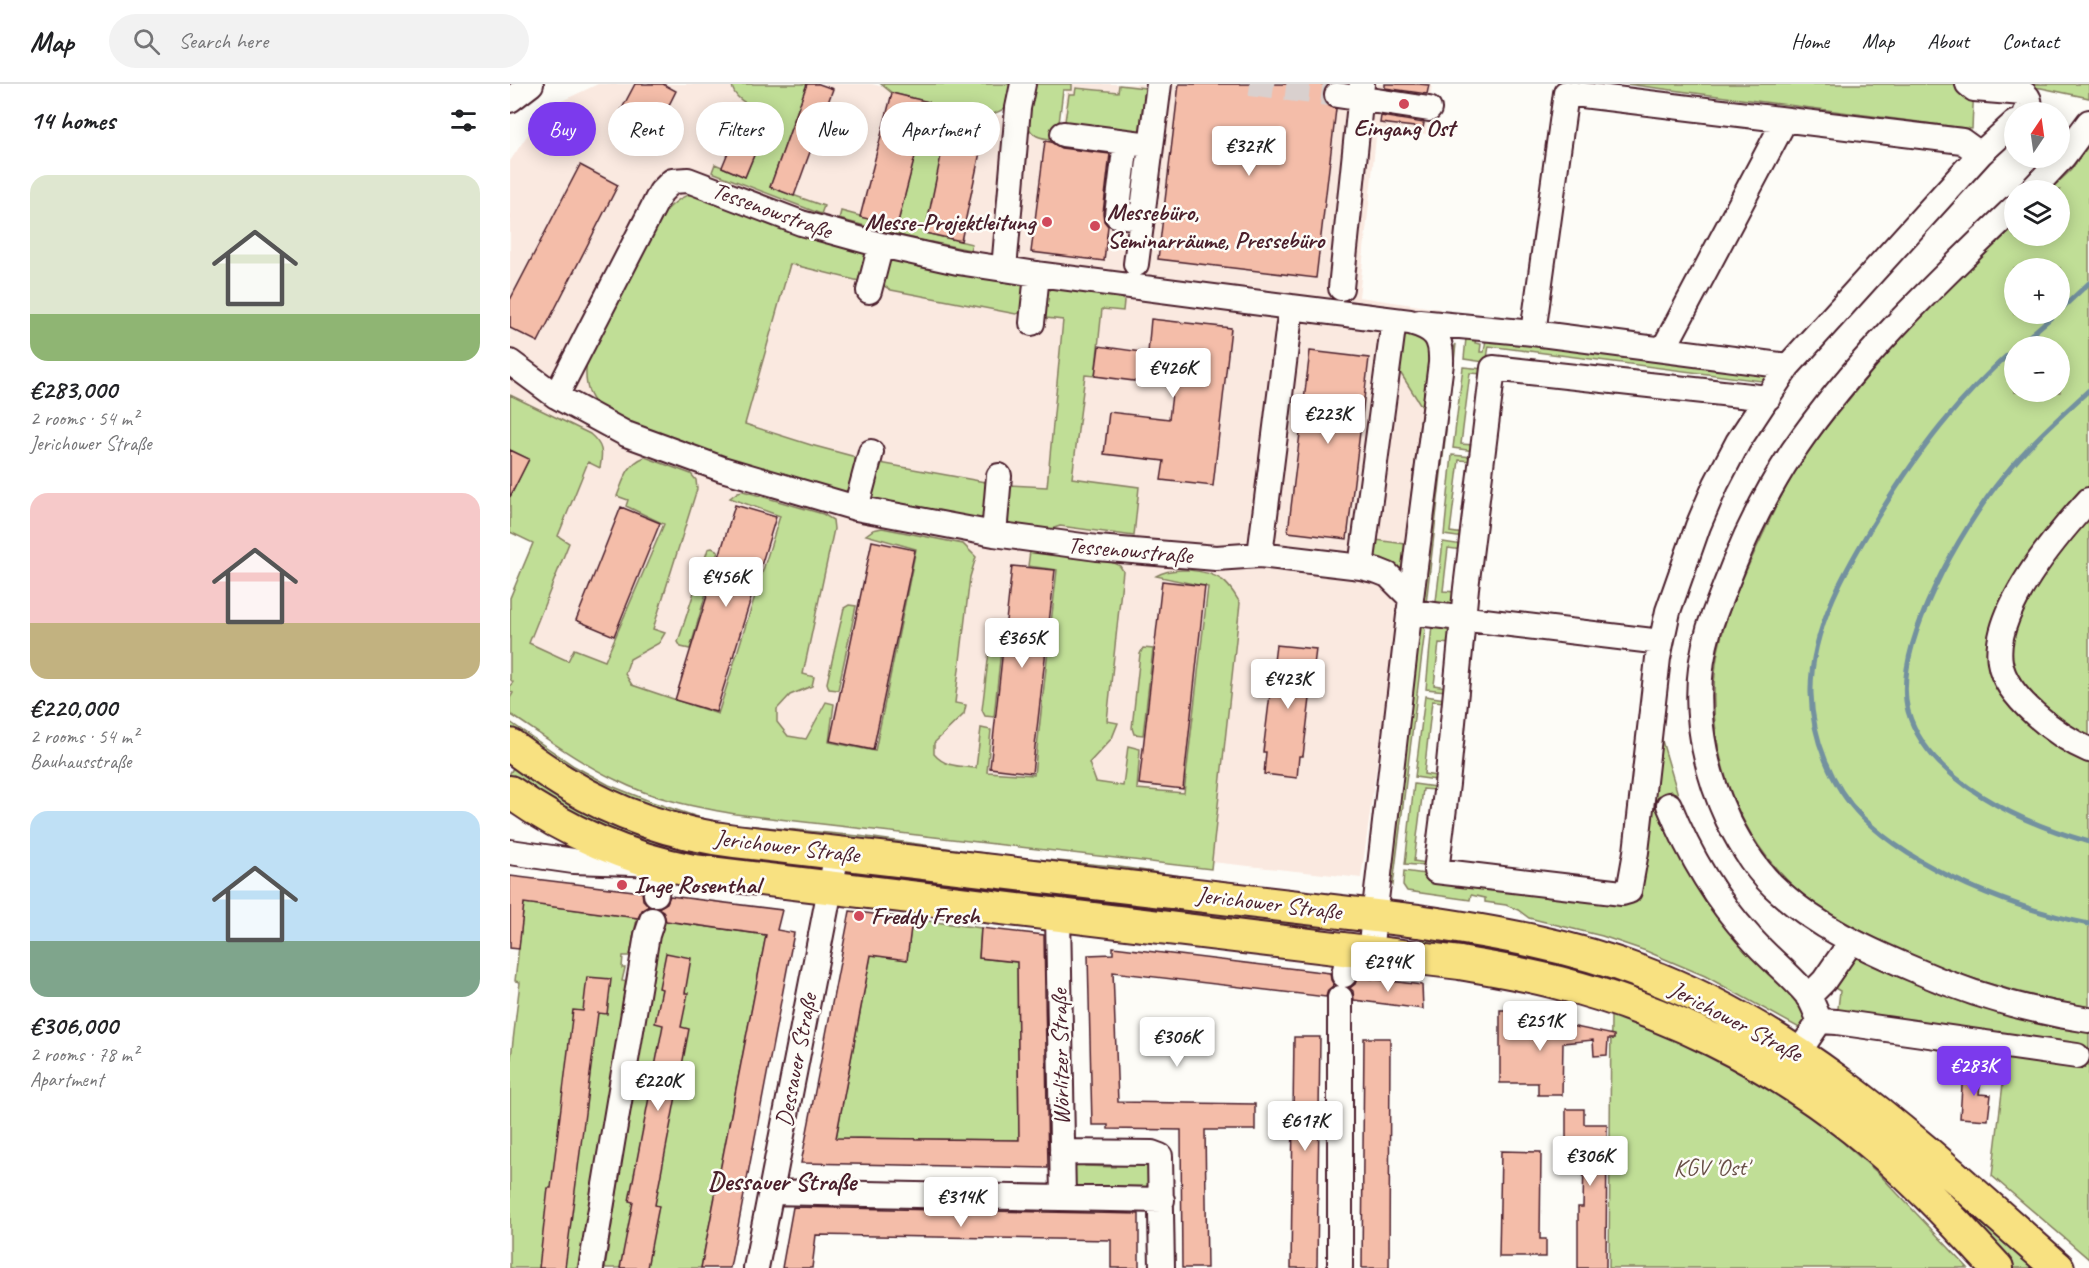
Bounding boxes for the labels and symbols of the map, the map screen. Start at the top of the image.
marker: Eingang Ost [1397,97,1411,111]
north arrow [2004,102,2070,168]
place label: Eingang Ost [1353,113,1459,143]
pin: €327K [1207,126,1291,177]
street label: Tessenowstraße [708,175,838,246]
place label: Messebüro, Seminarräume, Pressebüro [1107,197,1327,255]
place label: Messe-Projektleitung [865,207,1037,237]
marker: Messe-Projektleitung [1040,215,1054,229]
marker: Messebüro, Seminarräume, Pressebüro [1088,219,1102,233]
pin: €426K [1131,348,1215,399]
pin: €223K [1286,394,1370,445]
street label: Tessenowstraße [1066,530,1196,571]
pin: €456K [684,557,768,608]
pin: €365K [980,618,1064,669]
pin: €423K [1246,659,1330,710]
street label: Jerichower Straße [712,822,863,870]
place label: Inge Rosenthal [634,870,765,900]
marker: Inge Rosenthal [615,878,629,892]
street label: Jerichower Straße [1194,879,1345,927]
place label: Freddy Fresh [871,901,981,931]
marker: Freddy Fresh [852,909,866,923]
pin: €294K [1346,942,1430,993]
street label: Jerichower Straße [1664,973,1809,1069]
street label: Wörlitzer Straße [1044,986,1076,1125]
street label: Dessauer Straße [768,989,824,1129]
pin: €251K [1498,1001,1582,1052]
pin: €306K [1135,1017,1219,1068]
pin: €283K [1932,1046,2016,1097]
pin: €220K [616,1061,700,1112]
pin: €617K [1263,1101,1347,1152]
pin: €306K [1548,1136,1632,1187]
park label: KGV 'Ost' [1673,1152,1753,1182]
district label: Dessauer Straße [708,1165,858,1198]
pin: €314K [919,1177,1003,1228]

